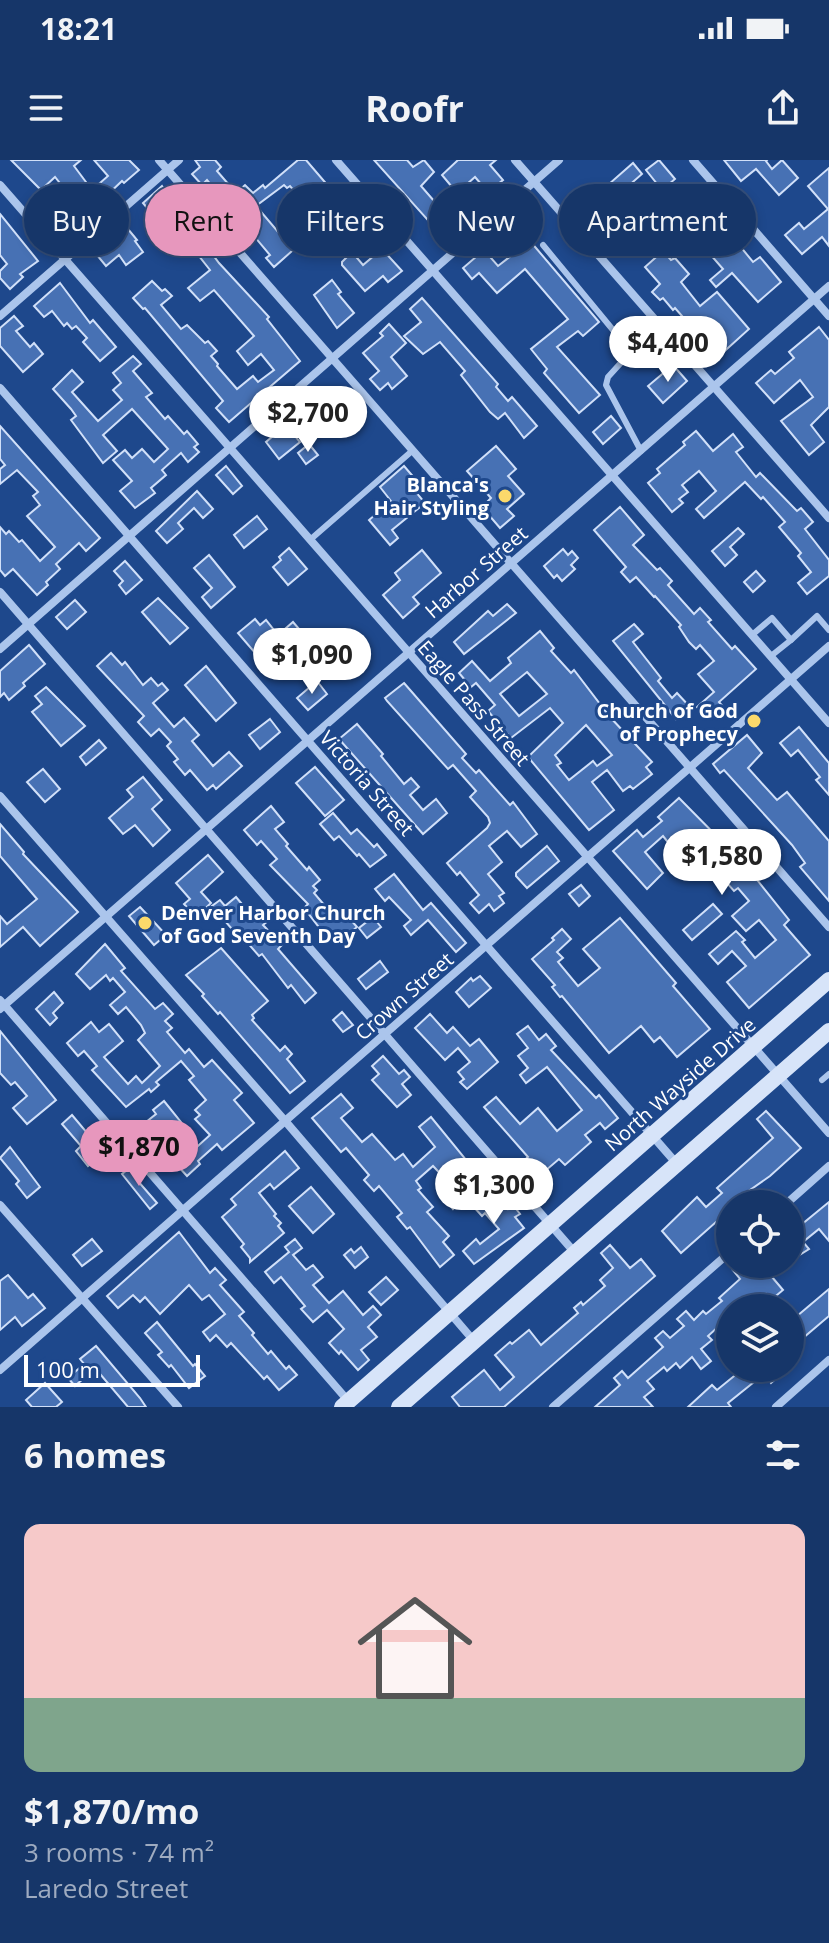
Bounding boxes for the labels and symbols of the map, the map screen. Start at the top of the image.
pin: $4,400 [603,316,733,384]
pin: $2,700 [243,386,373,454]
place label: Blanca's Hair Styling [374,471,490,521]
marker: Blanca's Hair Styling [496,487,514,505]
street label: Harbor Street [419,520,533,624]
pin: $1,090 [247,628,377,696]
street label: Eagle Pass Street [412,635,536,771]
place label: Church of God of Prophecy [596,697,739,747]
marker: Church of God of Prophecy [745,712,763,730]
street label: Victoria Street [314,725,420,841]
pin: $1,580 [657,829,787,897]
place label: Denver Harbor Church of God Seventh Day [161,899,386,949]
marker: Denver Harbor Church of God Seventh Day [136,914,154,932]
street label: Crown Street [349,946,459,1046]
street label: North Wayside Drive [599,1011,761,1157]
pin: $1,870 [74,1120,204,1188]
pin: $1,300 [429,1158,559,1226]
scale bar [24,1351,200,1387]

